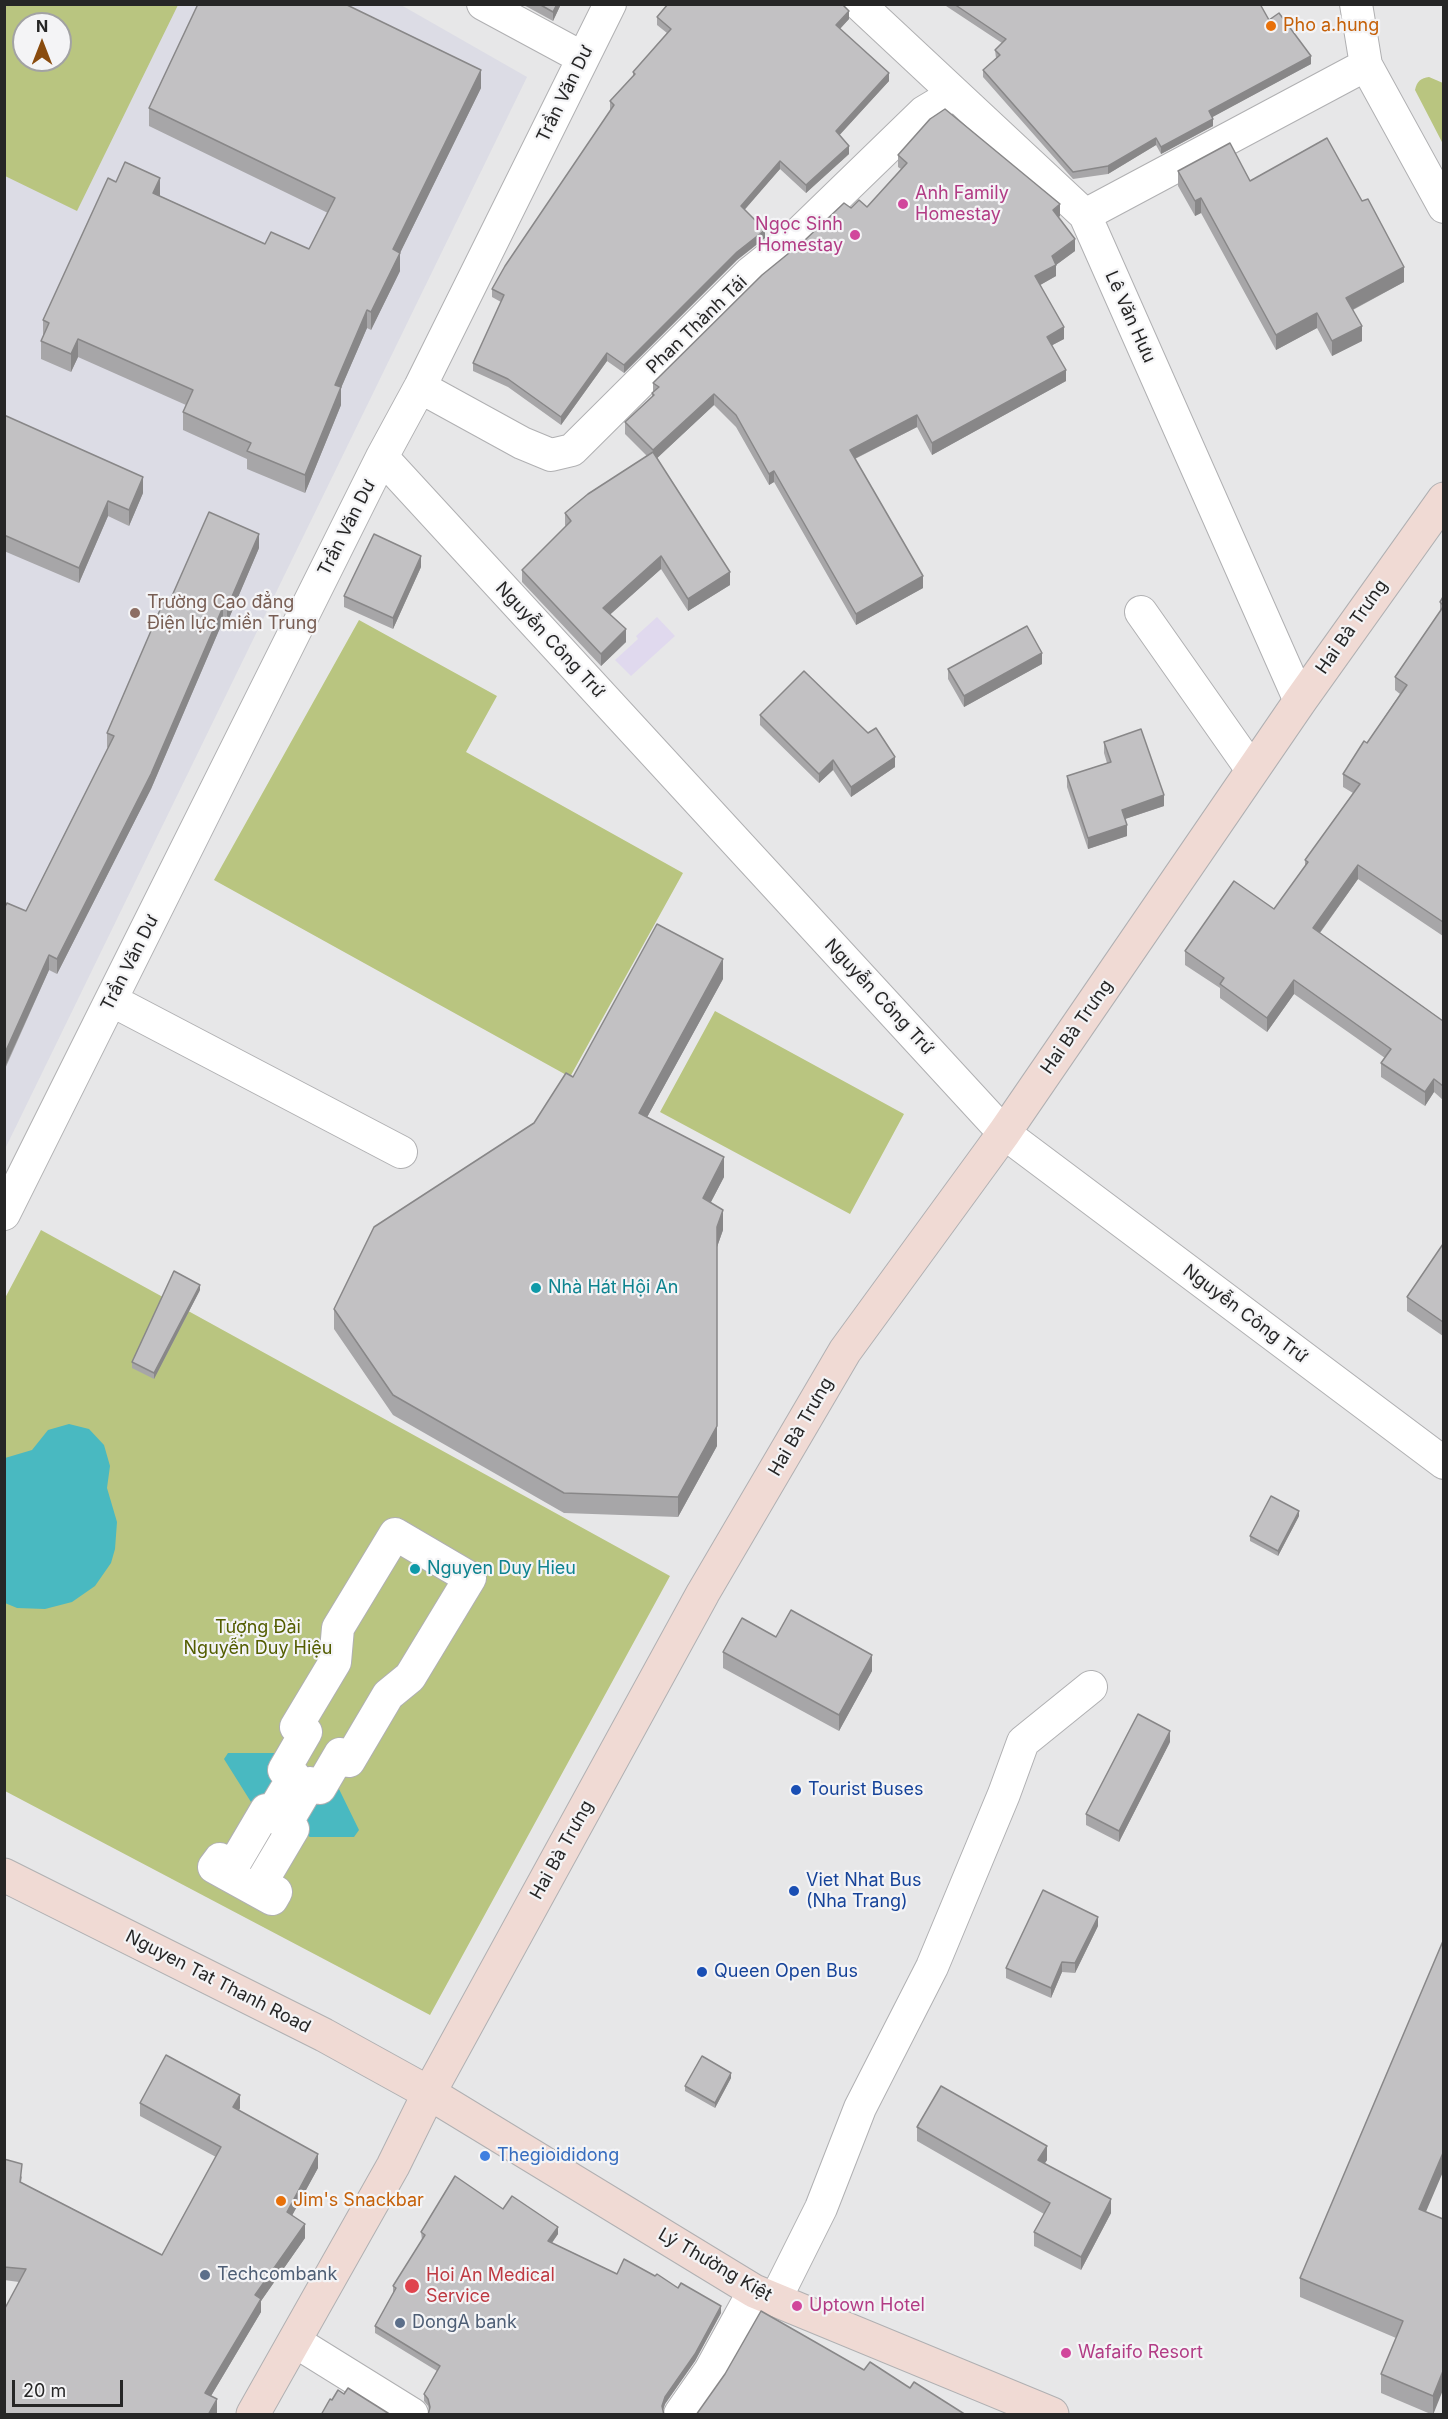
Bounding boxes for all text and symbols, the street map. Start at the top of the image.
north arrow [12,12,72,72]
place label: Pho a.hung [1283,15,1379,37]
text: N [36,16,48,36]
marker: Pho a.hung [1264,19,1278,33]
street label: Trần Văn Dư [532,42,598,146]
place label: Anh Family Homestay [915,183,1009,226]
marker: Anh Family Homestay [896,197,910,211]
place label: Ngọc Sinh Homestay [755,214,843,256]
marker: Ngọc Sinh Homestay [848,228,862,242]
street label: Lê Văn Hưu [1100,268,1160,366]
street label: Phan Thành Tái [642,272,752,378]
street label: Trần Văn Dư [314,476,380,580]
street label: Hai Bà Trưng [1312,576,1392,678]
street label: Nguyễn Công Trứ [491,578,609,702]
place label: Trường Cao đẳng Điện lực miền Trung [147,592,317,634]
marker: Trường Cao đẳng Điện lực miền Trung [128,606,142,620]
street label: Trần Văn Dư [97,911,163,1015]
street label: Nguyễn Công Trứ [820,935,938,1059]
street label: Hai Bà Trưng [1037,976,1117,1078]
street label: Nguyễn Công Trứ [1178,1260,1312,1368]
place label: Nhà Hát Hội An [548,1277,678,1299]
marker: Nhà Hát Hội An [529,1281,543,1295]
street label: Hai Bà Trưng [764,1374,838,1480]
place label: Nguyen Duy Hieu [427,1558,576,1580]
marker: Nguyen Duy Hieu [408,1562,422,1576]
park label: Tượng Đài Nguyễn Duy Hiệu [184,1617,332,1660]
place label: Tourist Buses [808,1779,923,1801]
marker: Tourist Buses [789,1783,803,1797]
street label: Hai Bà Trưng [526,1797,598,1903]
place label: Viet Nhat Bus (Nha Trang) [806,1870,921,1912]
marker: Viet Nhat Bus (Nha Trang) [787,1884,801,1898]
street label: Nguyen Tat Thanh Road [122,1926,314,2038]
place label: Queen Open Bus [714,1961,858,1983]
marker: Queen Open Bus [695,1965,709,1979]
place label: Thegioididong [497,2145,619,2167]
marker: Thegioididong [478,2149,492,2163]
place label: Jim's Snackbar [293,2190,424,2212]
marker: Jim's Snackbar [274,2194,288,2208]
street label: Lý Thường Kiệt [654,2224,776,2306]
place label: Techcombank [217,2264,337,2286]
place label: Hoi An Medical Service [426,2265,555,2308]
marker: Techcombank [198,2268,212,2282]
marker: Hoi An Medical Service [403,2277,421,2295]
place label: Uptown Hotel [809,2295,925,2317]
marker: Uptown Hotel [790,2299,804,2313]
place label: DongA bank [412,2312,517,2334]
marker: DongA bank [393,2316,407,2330]
place label: Wafaifo Resort [1078,2342,1203,2364]
marker: Wafaifo Resort [1059,2346,1073,2360]
scale bar [15,2368,126,2406]
text: 20 m [23,2380,66,2401]

